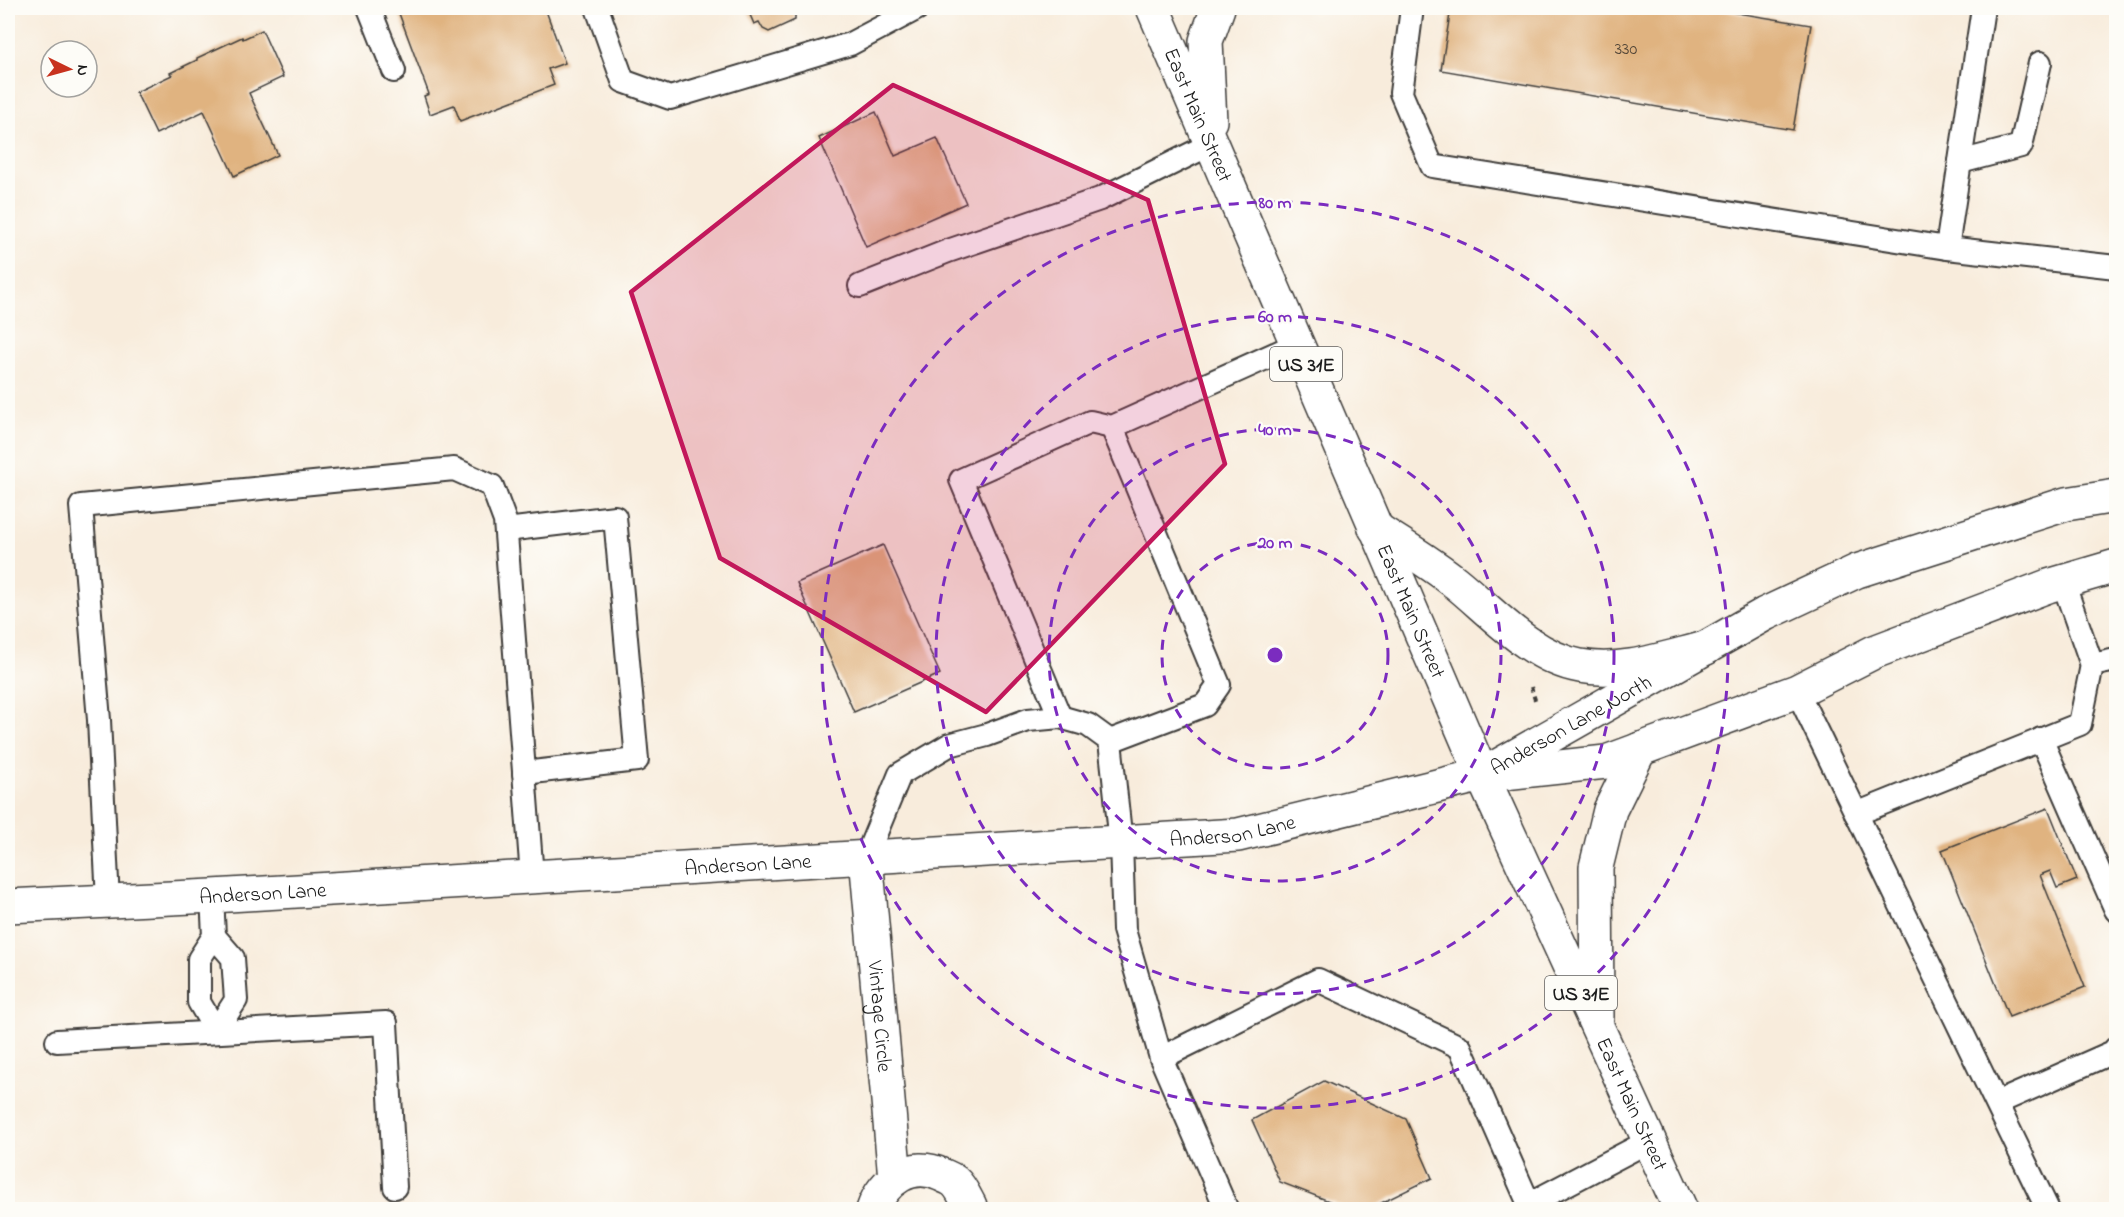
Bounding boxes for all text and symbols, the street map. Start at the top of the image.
house number: 330 [1615,37,1638,63]
north arrow [39,39,99,99]
street label: East Main Street [1155,44,1239,187]
text: N [70,64,94,77]
text: 80 m [1258,191,1292,217]
text: 60 m [1258,305,1292,331]
road number: US 31E [1270,347,1342,381]
text: 40 m [1258,418,1292,444]
text: 20 m [1256,531,1293,557]
street label: East Main Street [1368,540,1452,684]
centre of rings [1265,645,1285,665]
street label: Anderson Lane North [1486,668,1658,784]
street label: Anderson Lane [1169,808,1299,856]
street label: Anderson Lane [684,847,813,885]
street label: Anderson Lane [199,876,328,914]
street label: Vintage Circle [858,959,898,1074]
road number: US 31E [1545,976,1617,1010]
street label: East Main Street [1587,1033,1674,1176]

